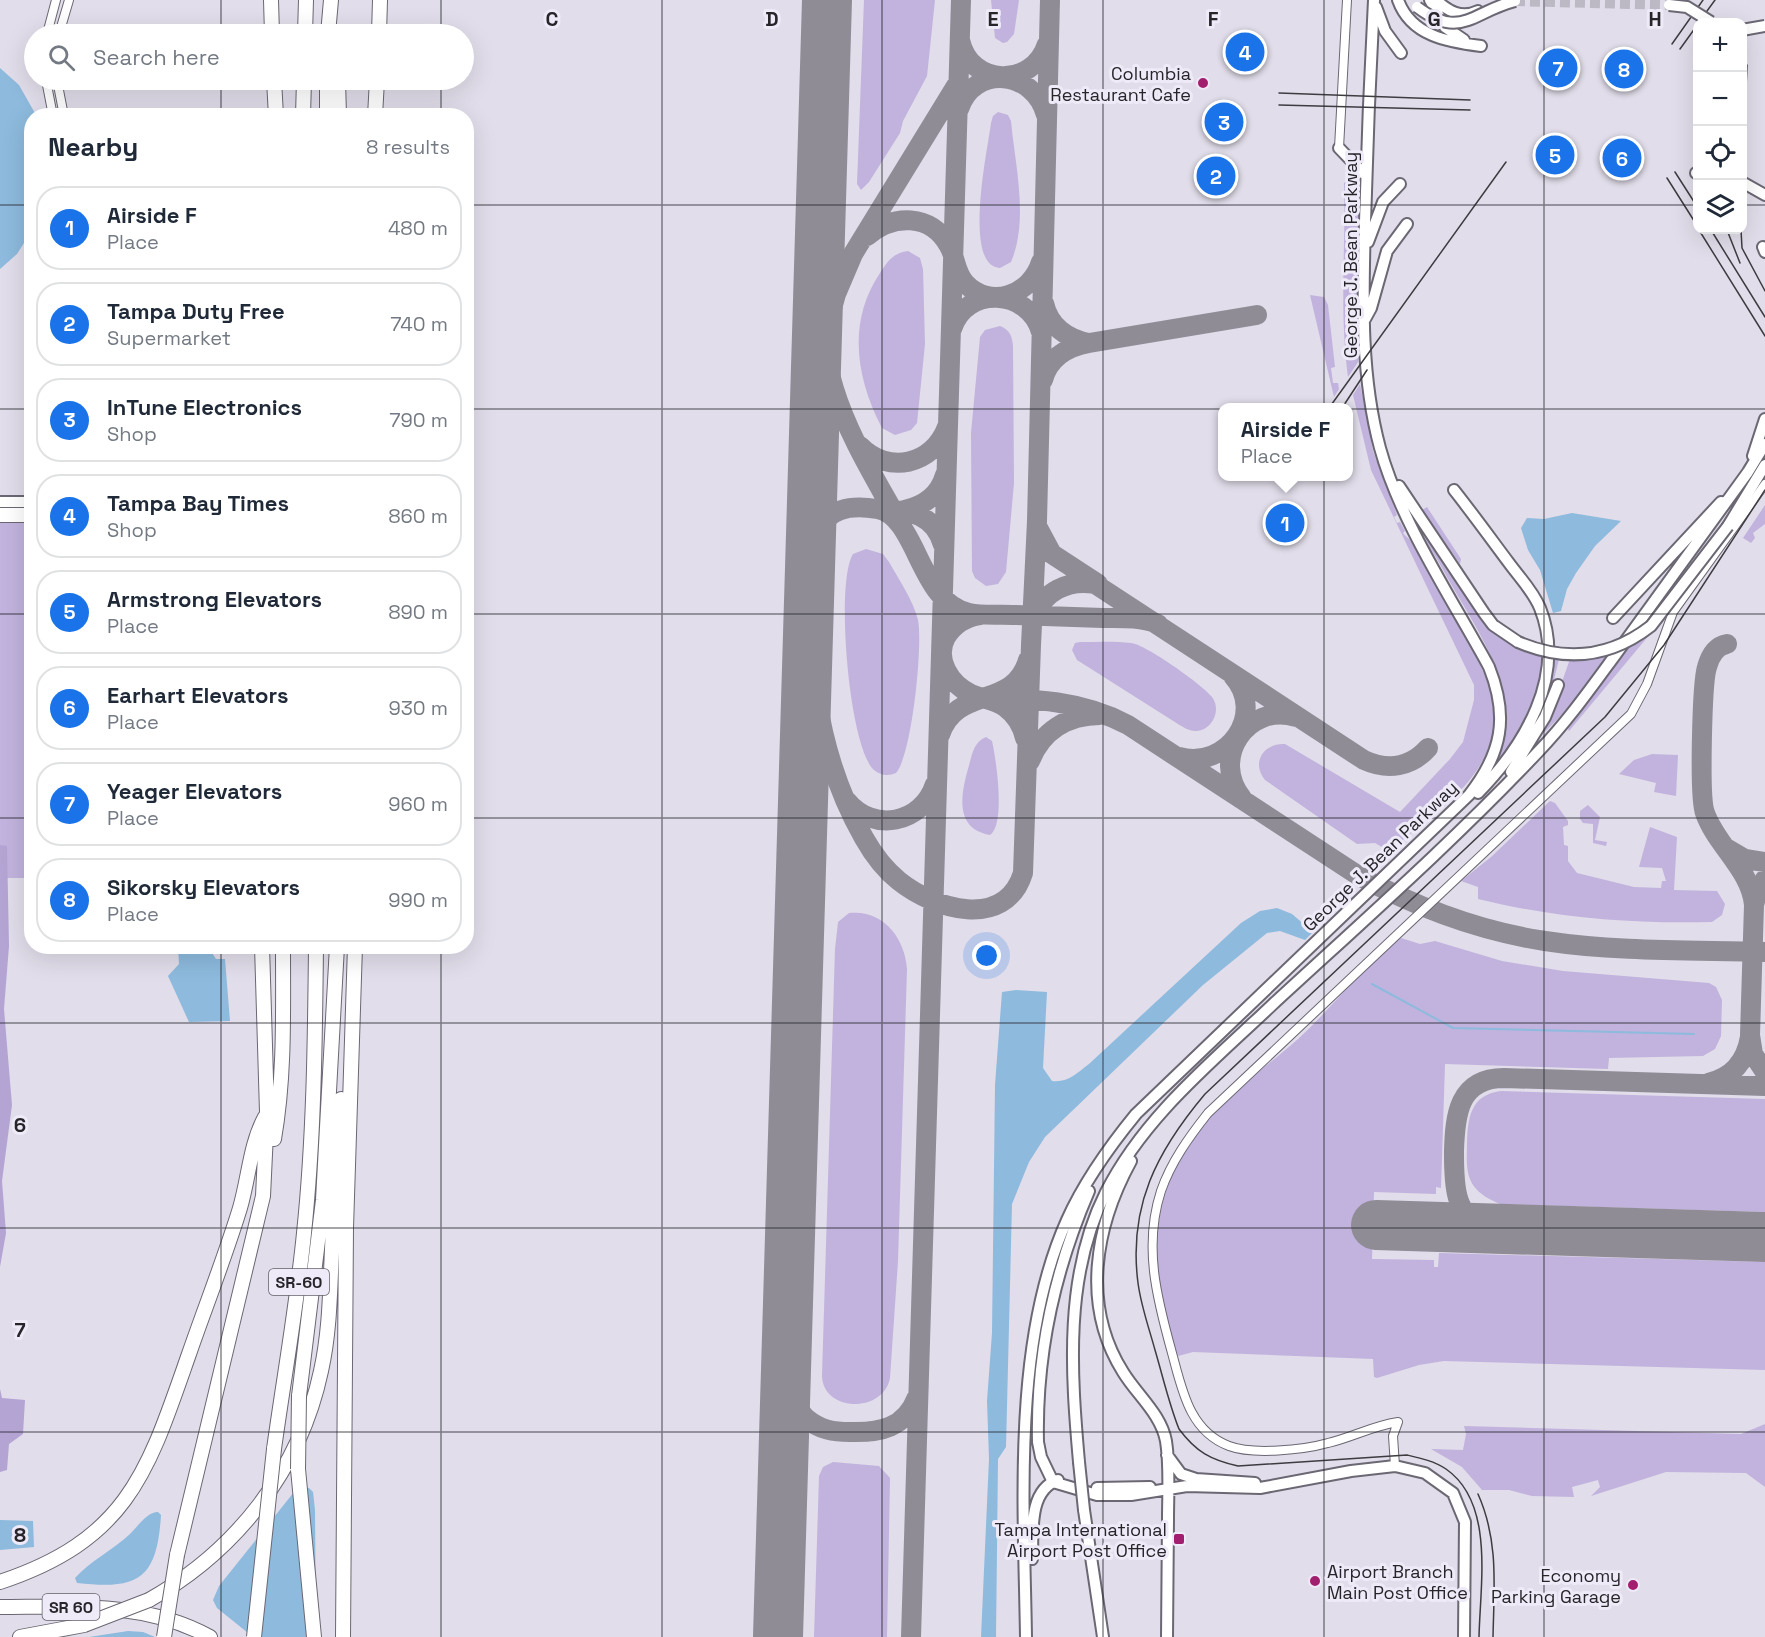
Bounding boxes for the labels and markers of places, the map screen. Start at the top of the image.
pin: 4 [1226,29,1264,74]
pin: 7 [1538,46,1578,90]
pin: 8 [1604,46,1644,92]
place label: Columbia Restaurant Cafe [1050,62,1191,106]
marker: Columbia Restaurant Cafe [1196,76,1210,90]
pin: 3 [1204,100,1244,144]
pin: 5 [1536,132,1574,178]
pin: 6 [1602,136,1642,180]
pin: 2 [1196,154,1236,198]
pin: 1 [1266,500,1304,546]
place label: Tampa International Airport Post Office [995,1518,1167,1562]
marker: Tampa International Airport Post Office [1172,1532,1186,1546]
place label: Airport Branch Main Post Office [1327,1560,1468,1604]
place label: Economy Parking Garage [1491,1564,1621,1608]
marker: Airport Branch Main Post Office [1308,1574,1322,1588]
marker: Economy Parking Garage [1626,1578,1640,1592]

